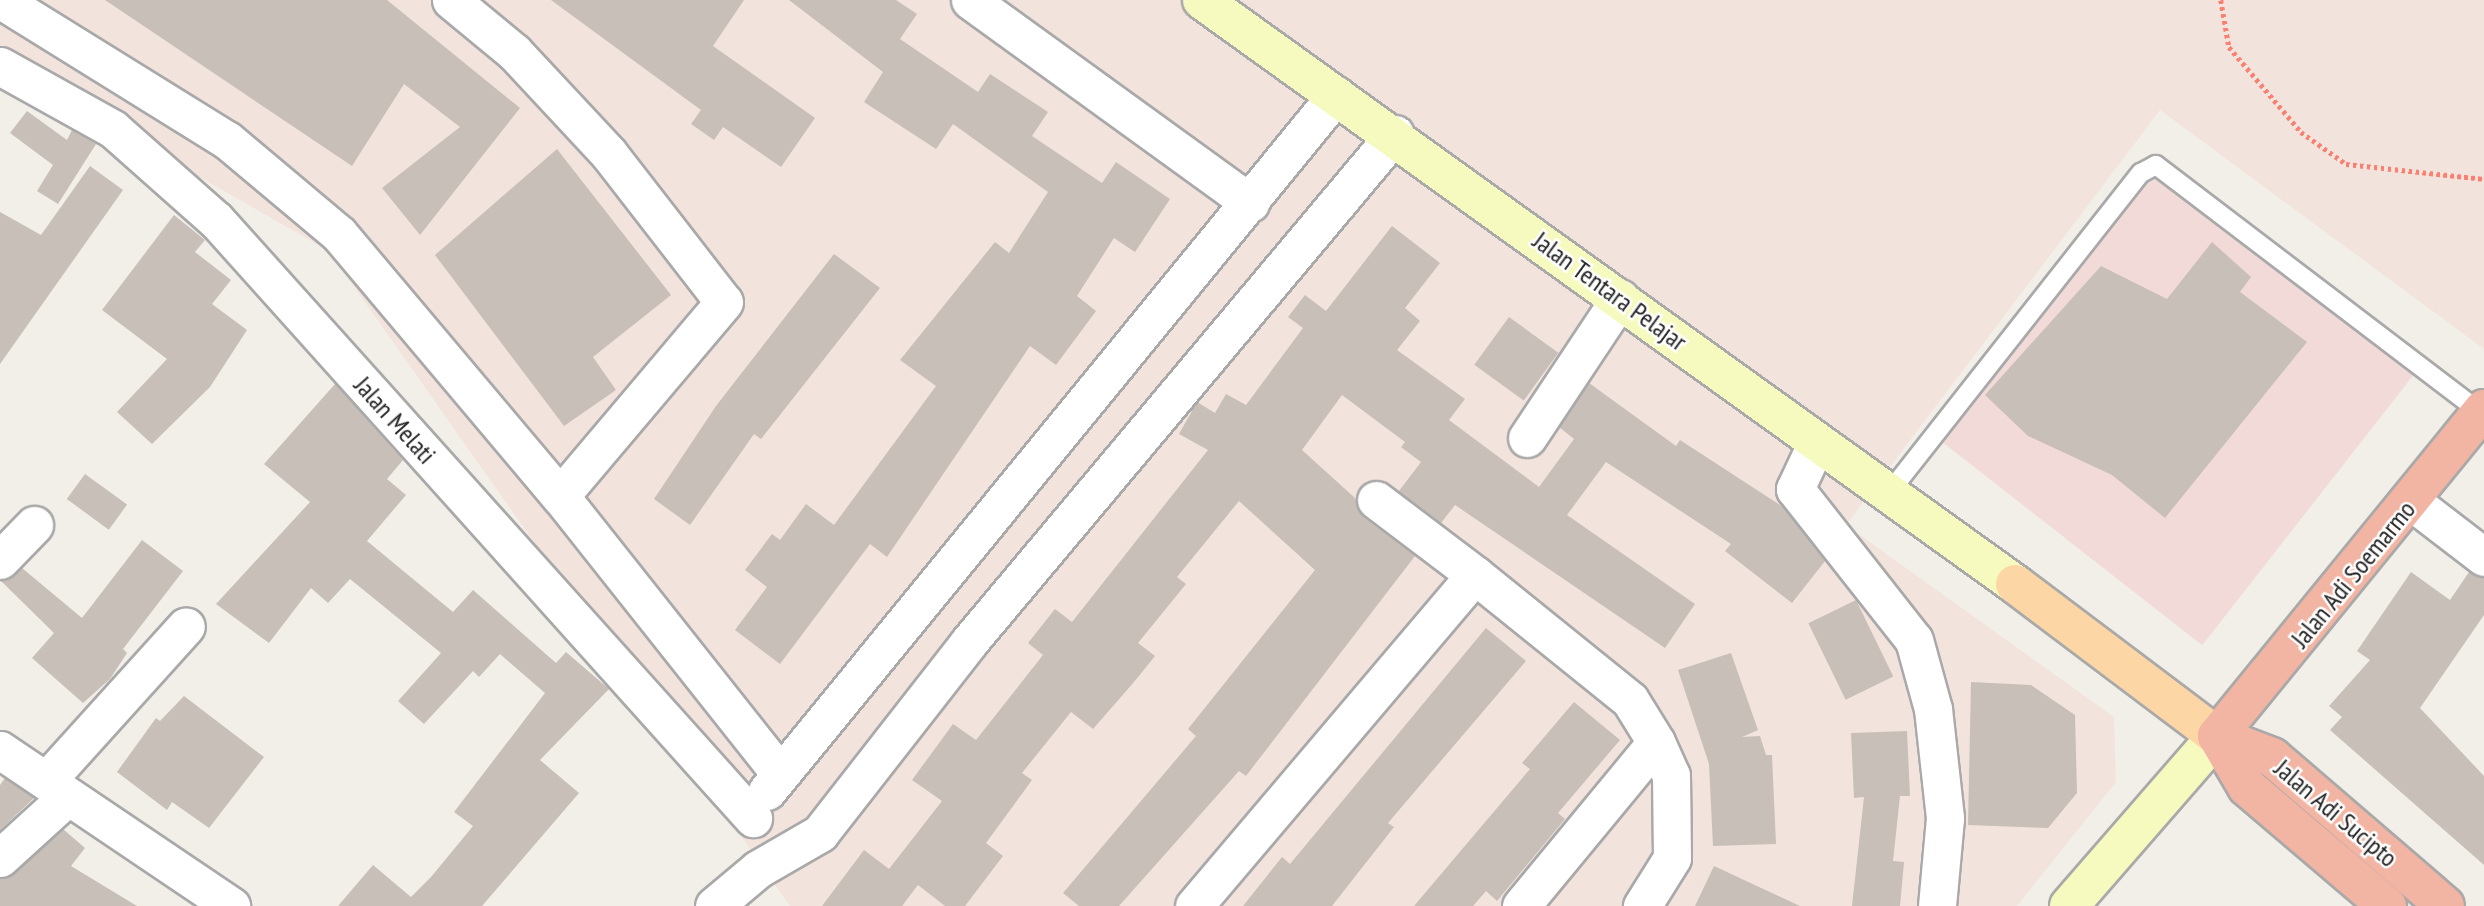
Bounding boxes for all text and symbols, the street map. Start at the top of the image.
street label: Jalan Tentara Pelajar [1527,225,1693,357]
street label: Jalan Melati [348,370,442,470]
street label: Jalan Adi Soemarmo [2284,494,2422,654]
street label: Jalan Adi Sucipto [2268,752,2404,874]

